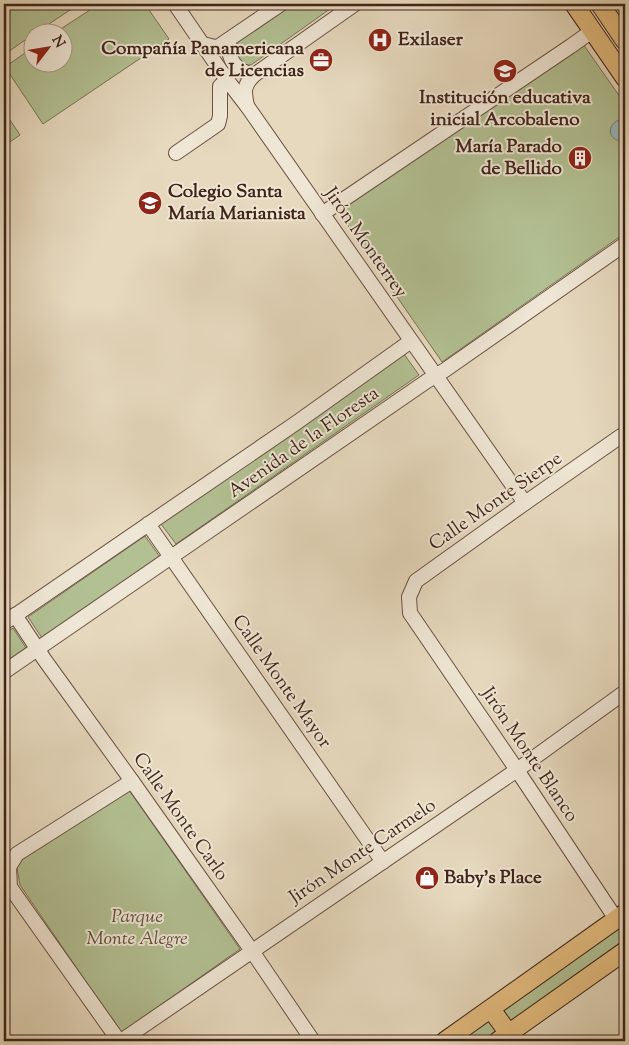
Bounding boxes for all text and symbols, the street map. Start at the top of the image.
north arrow [22,22,72,72]
hospital icon: Exilaser [367,27,393,53]
place label: Exilaser [398,27,464,54]
text: N [46,32,69,52]
place label: Compañía Panamericana de Licencias [101,36,305,85]
office icon: Compañía Panamericana de Licencias [308,47,334,73]
school or university icon: Institución educativa inicial Arcobaleno [492,58,518,84]
place label: Institución educativa inicial Arcobaleno [419,85,591,134]
place label: María Parado de Bellido [455,134,563,183]
building icon: María Parado de Bellido [567,145,593,171]
place label: Colegio Santa María Marianista [168,179,306,228]
street label: Jirón Monterrey [316,181,414,304]
school or university icon: Colegio Santa María Marianista [137,190,163,216]
street label: Avenida de la Floresta [223,380,385,505]
street label: Calle Monte Sierpe [424,446,568,558]
street label: Calle Monte Mayor [225,610,337,754]
street label: Jirón Monte Blanco [473,681,584,828]
street label: Calle Monte Carlo [126,747,234,887]
street label: Jirón Monte Carmelo [283,793,442,912]
shop icon: Baby's Place [414,865,440,891]
place label: Baby's Place [444,865,542,892]
park label: Parque Monte Alegre [86,904,188,953]

